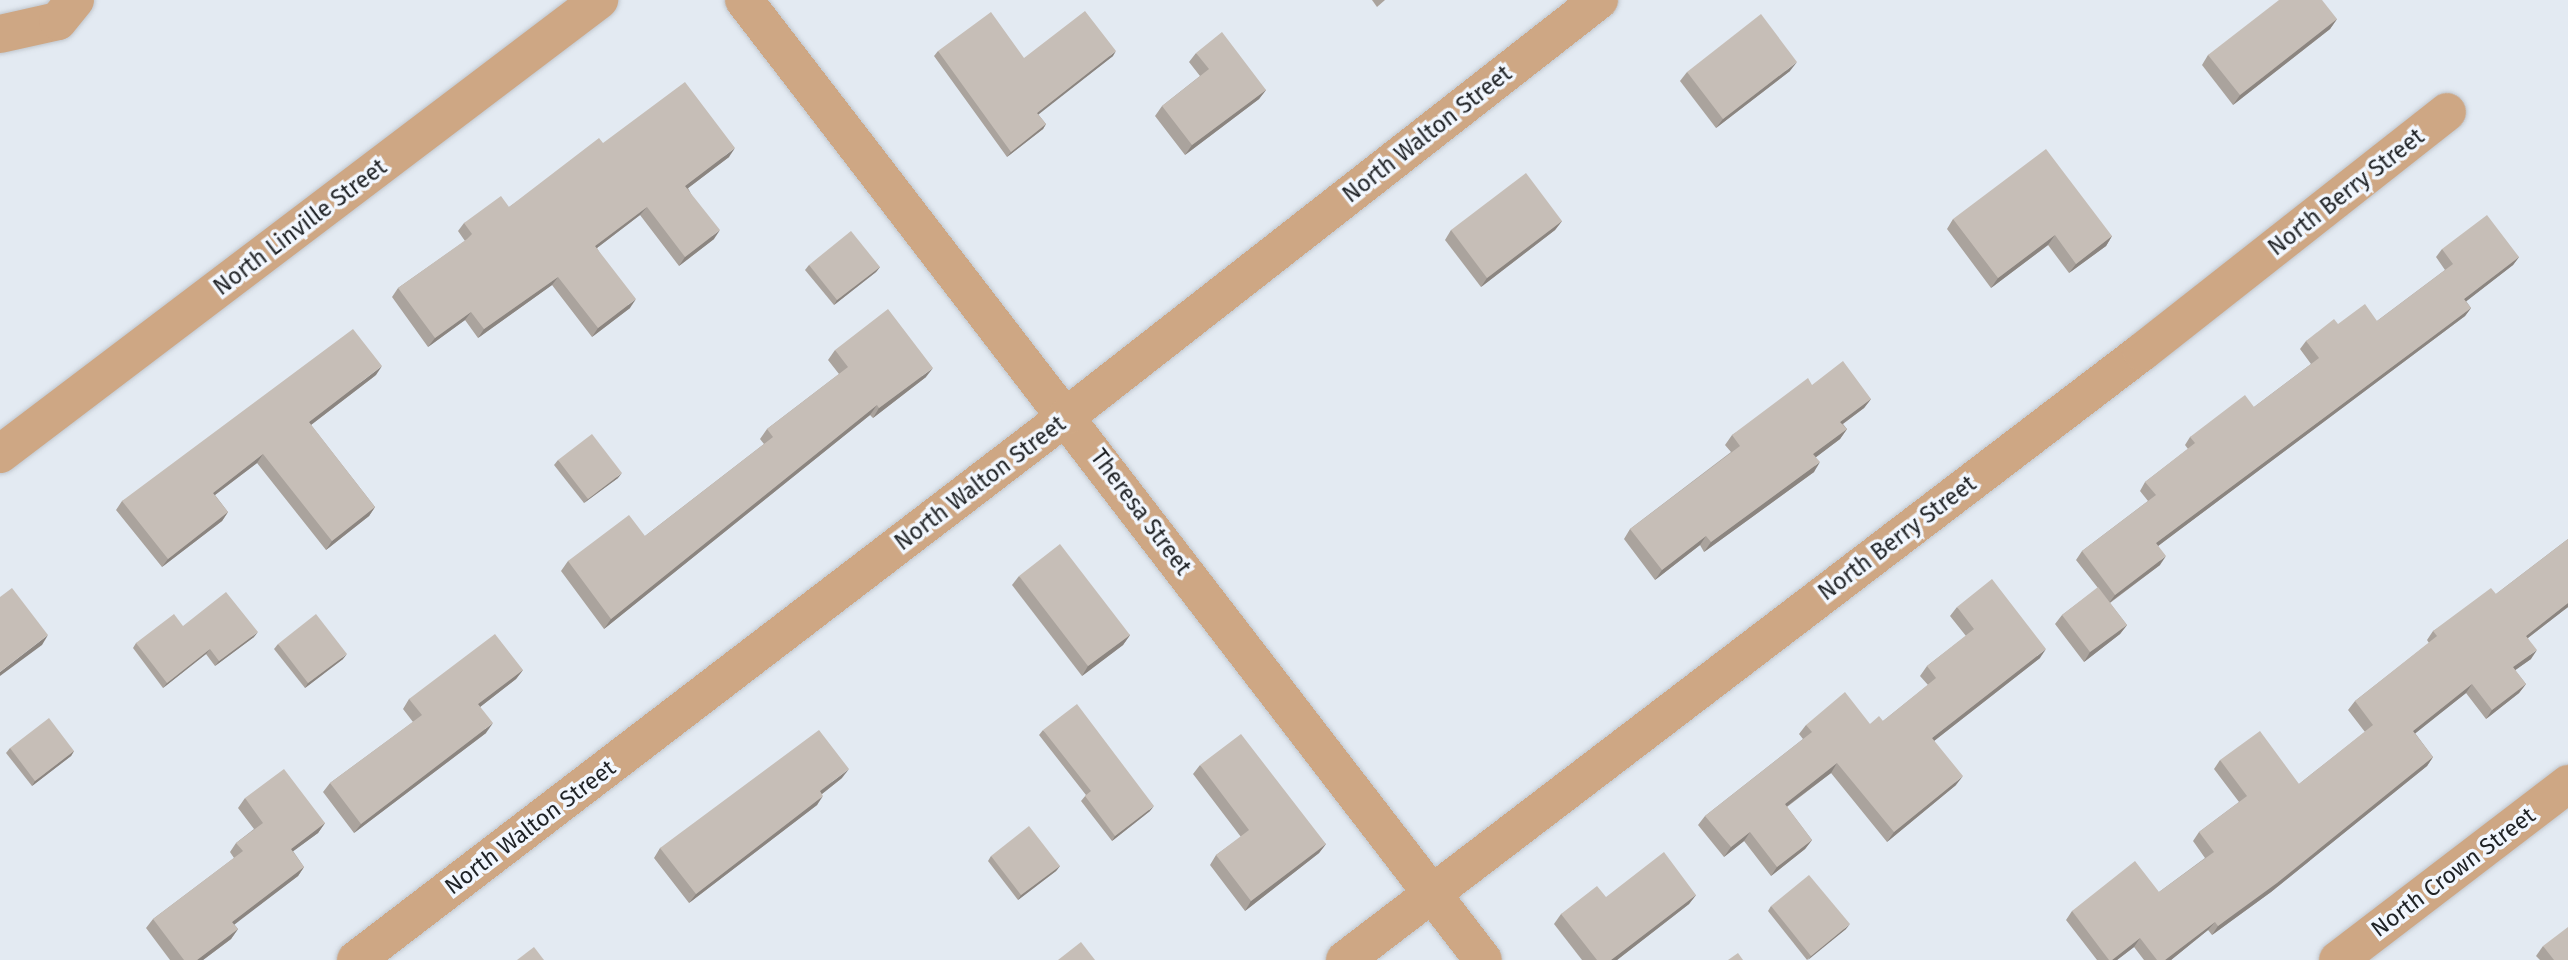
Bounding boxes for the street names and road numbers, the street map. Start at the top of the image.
street label: North Walton Street [1337,60,1517,208]
street label: North Berry Street [2263,123,2429,261]
street label: North Linville Street [208,153,392,301]
street label: North Walton Street [889,410,1071,556]
street label: Theresa Street [1085,444,1197,580]
street label: North Berry Street [1813,470,1981,606]
street label: North Walton Street [439,754,621,900]
street label: North Crown Street [2365,801,2541,943]

